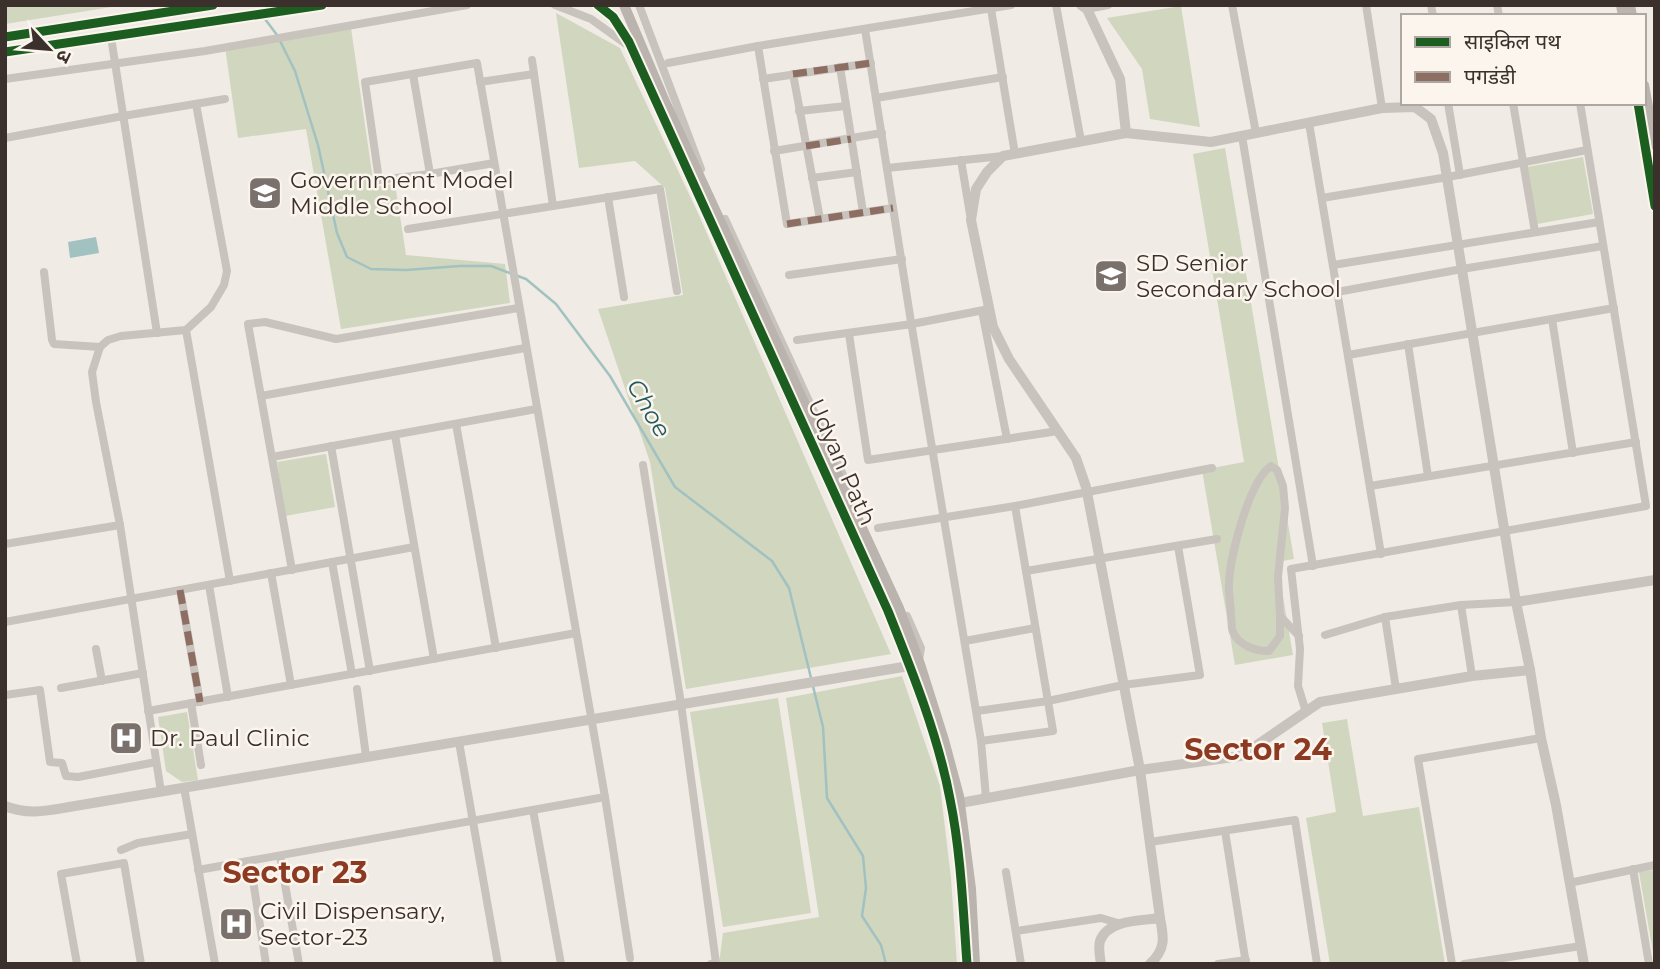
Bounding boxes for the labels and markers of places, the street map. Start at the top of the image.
place label: Government Model Middle School [290,166,514,220]
school or university icon: Government Model Middle School [246,174,284,212]
place label: SD Senior Secondary School [1136,249,1341,303]
school or university icon: SD Senior Secondary School [1092,257,1130,295]
hospital icon: Dr. Paul Clinic [107,719,145,757]
place label: Dr. Paul Clinic [150,724,310,752]
place label: Civil Dispensary, Sector-23 [260,897,445,951]
hospital icon: Civil Dispensary, Sector-23 [217,905,255,943]

